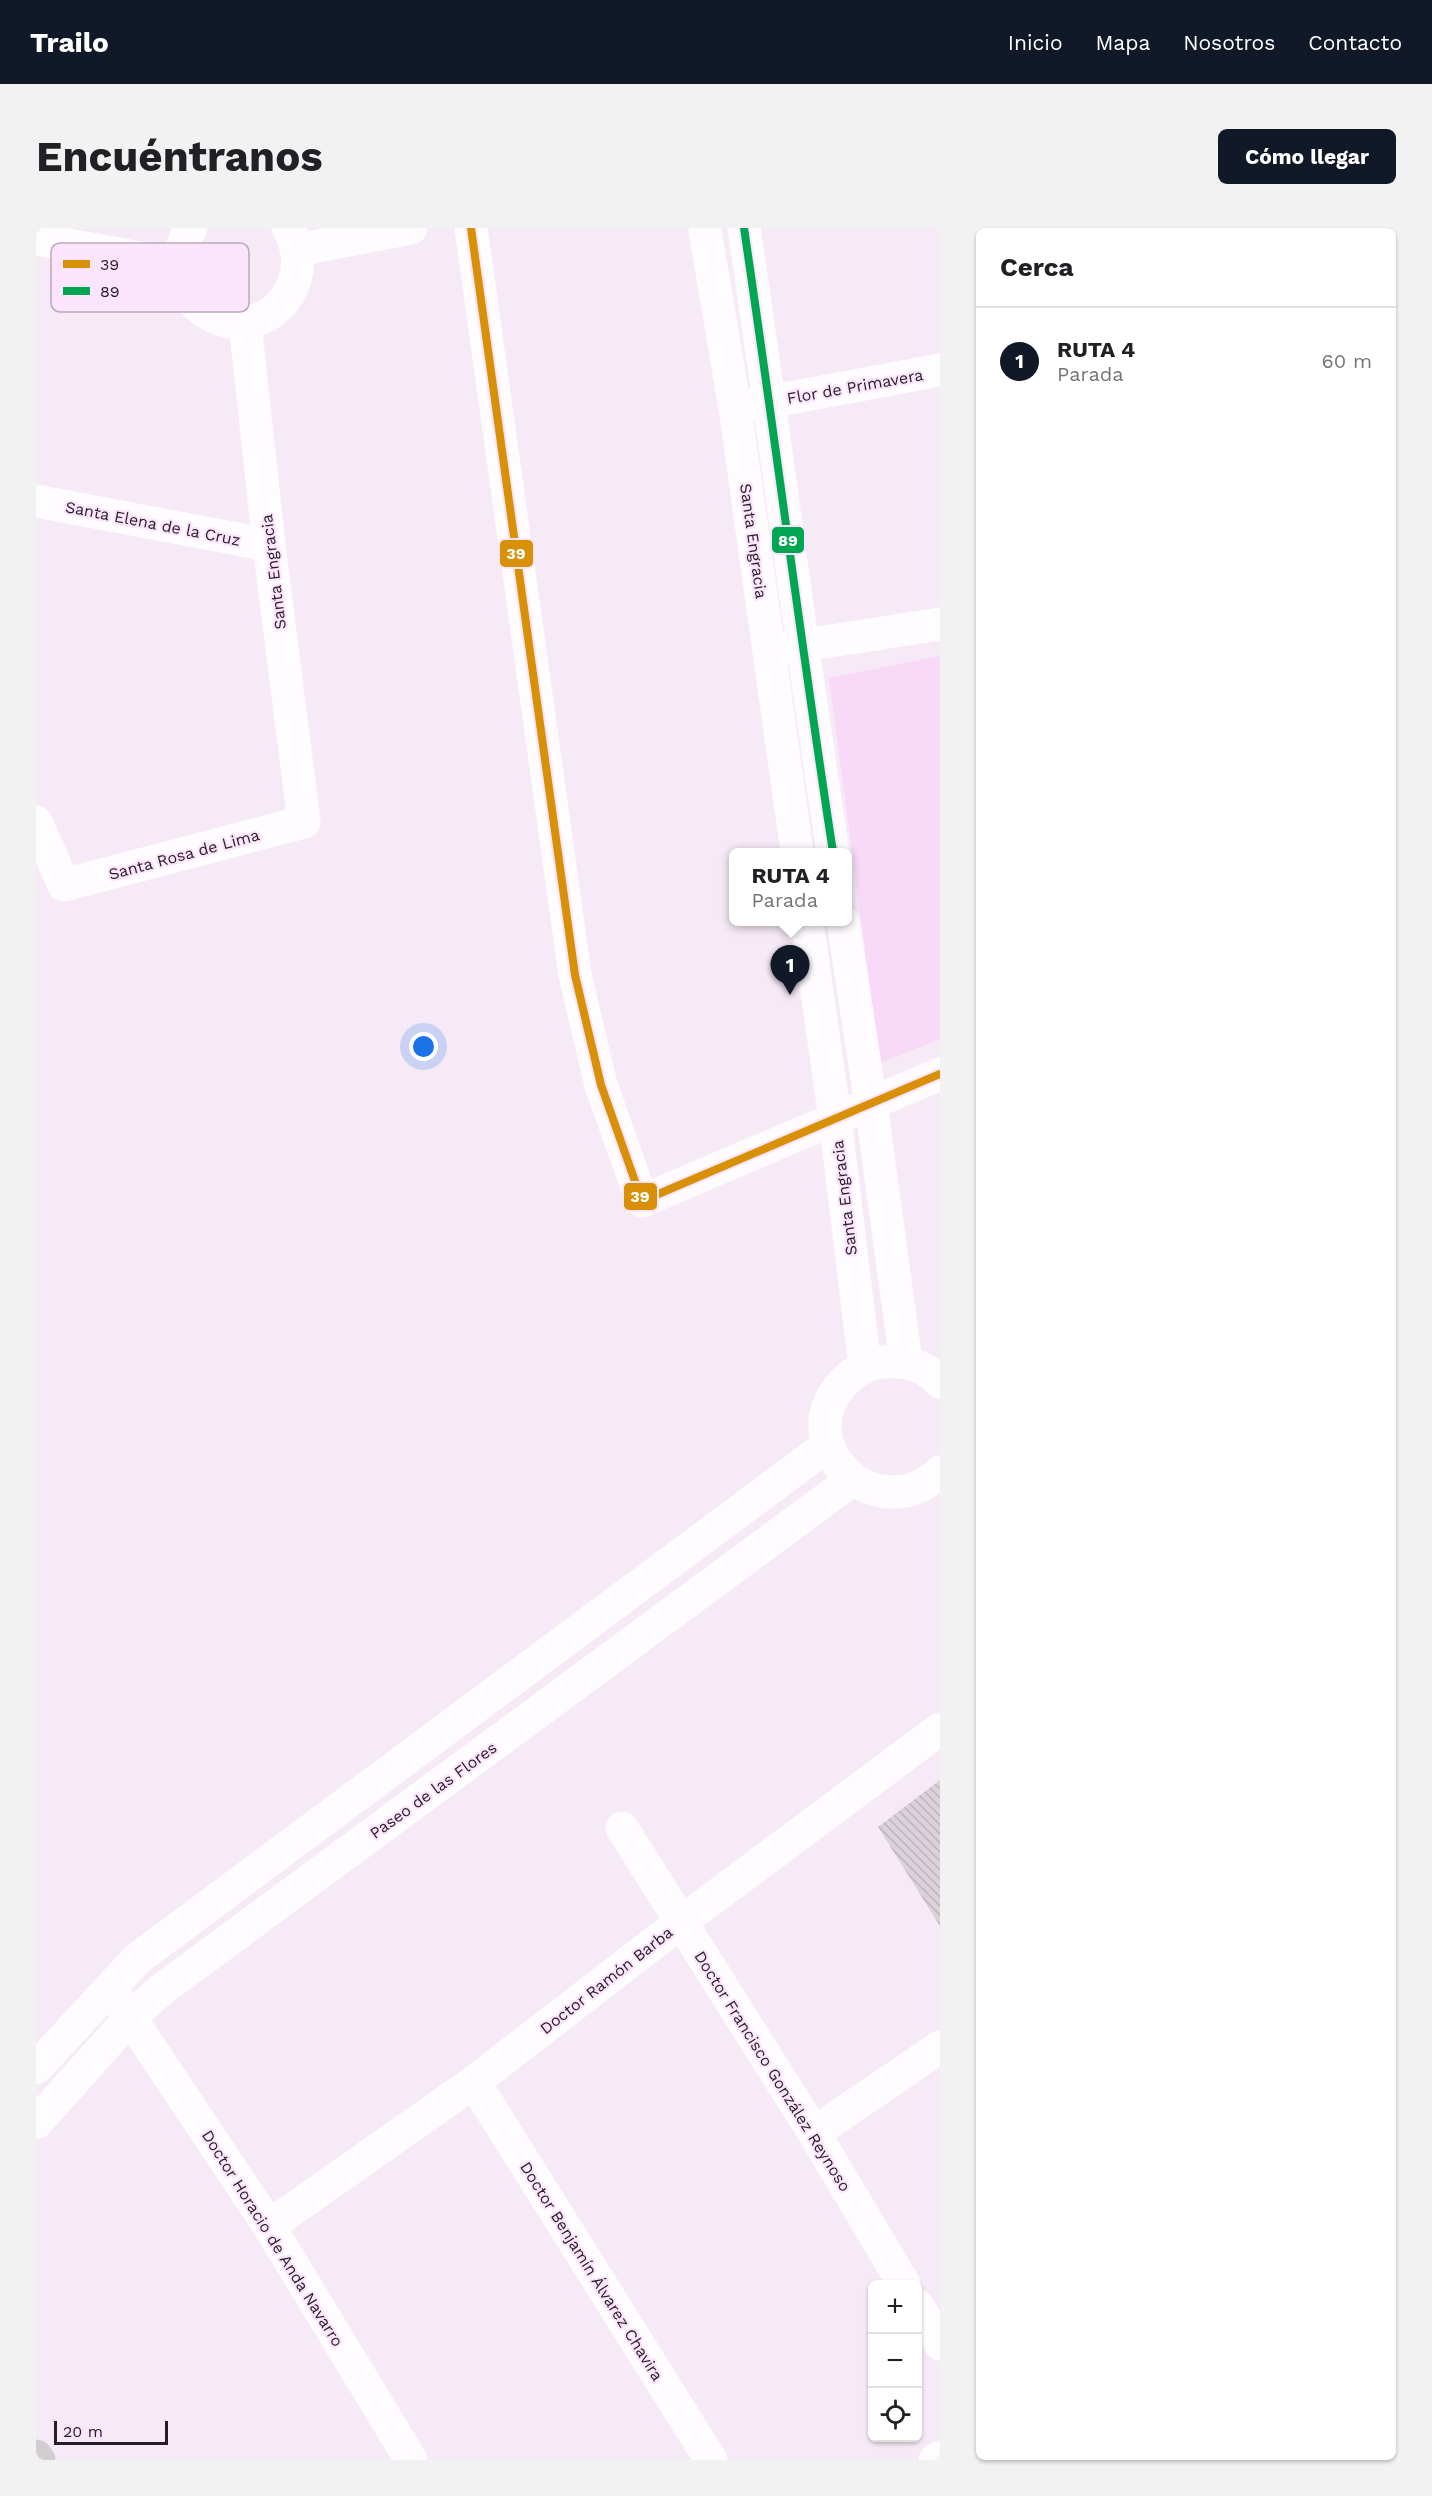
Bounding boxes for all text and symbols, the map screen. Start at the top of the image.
text: Trailo [30,26,109,59]
text: Inicio [1008,30,1063,55]
text: Mapa [1096,30,1150,55]
text: Nosotros [1183,30,1275,55]
text: Contacto [1308,30,1402,55]
button: Cómo llegar [1218,129,1396,184]
text: Encuéntranos [36,132,323,181]
legend [51,243,249,312]
text: Cerca [1000,252,1074,282]
text: 39 [100,255,119,274]
text: 89 [100,282,120,301]
text: RUTA 4 [1057,337,1135,362]
text: 1 [1015,349,1024,373]
text: 60 m [1322,349,1372,373]
text: Parada [1057,362,1124,386]
street label: Flor de Primavera [785,365,925,408]
street label: Santa Engracia [736,482,771,600]
street label: Santa Elena de la Cruz [64,497,242,550]
street label: Santa Engracia [257,513,290,631]
line badge: 89 [771,526,805,554]
text: 89 [778,531,798,550]
line badge: 39 [499,539,534,568]
text: 39 [506,544,526,563]
street label: Santa Rosa de Lima [107,825,262,884]
popup [729,848,852,926]
text: RUTA 4 [751,863,830,888]
text: Parada [751,888,818,912]
pin: 1 [770,946,810,995]
your location [409,1032,438,1061]
street label: Santa Engracia [828,1139,861,1257]
line badge: 39 [623,1182,658,1211]
text: 39 [630,1187,650,1206]
street label: Paseo de las Flores [366,1738,500,1843]
street label: Doctor Ramón Barba [536,1923,676,2038]
street label: Doctor Francisco González Reynoso [690,1948,855,2195]
street label: Doctor Horacio de Anda Navarro [198,2127,347,2350]
street label: Doctor Benjamín Álvarez Chavira [516,2158,667,2384]
map controls [868,2280,922,2442]
button: + [868,2280,922,2334]
button: − [868,2334,922,2388]
button: locate [868,2388,922,2442]
scale bar [54,2418,168,2446]
text: 20 m [63,2422,103,2441]

